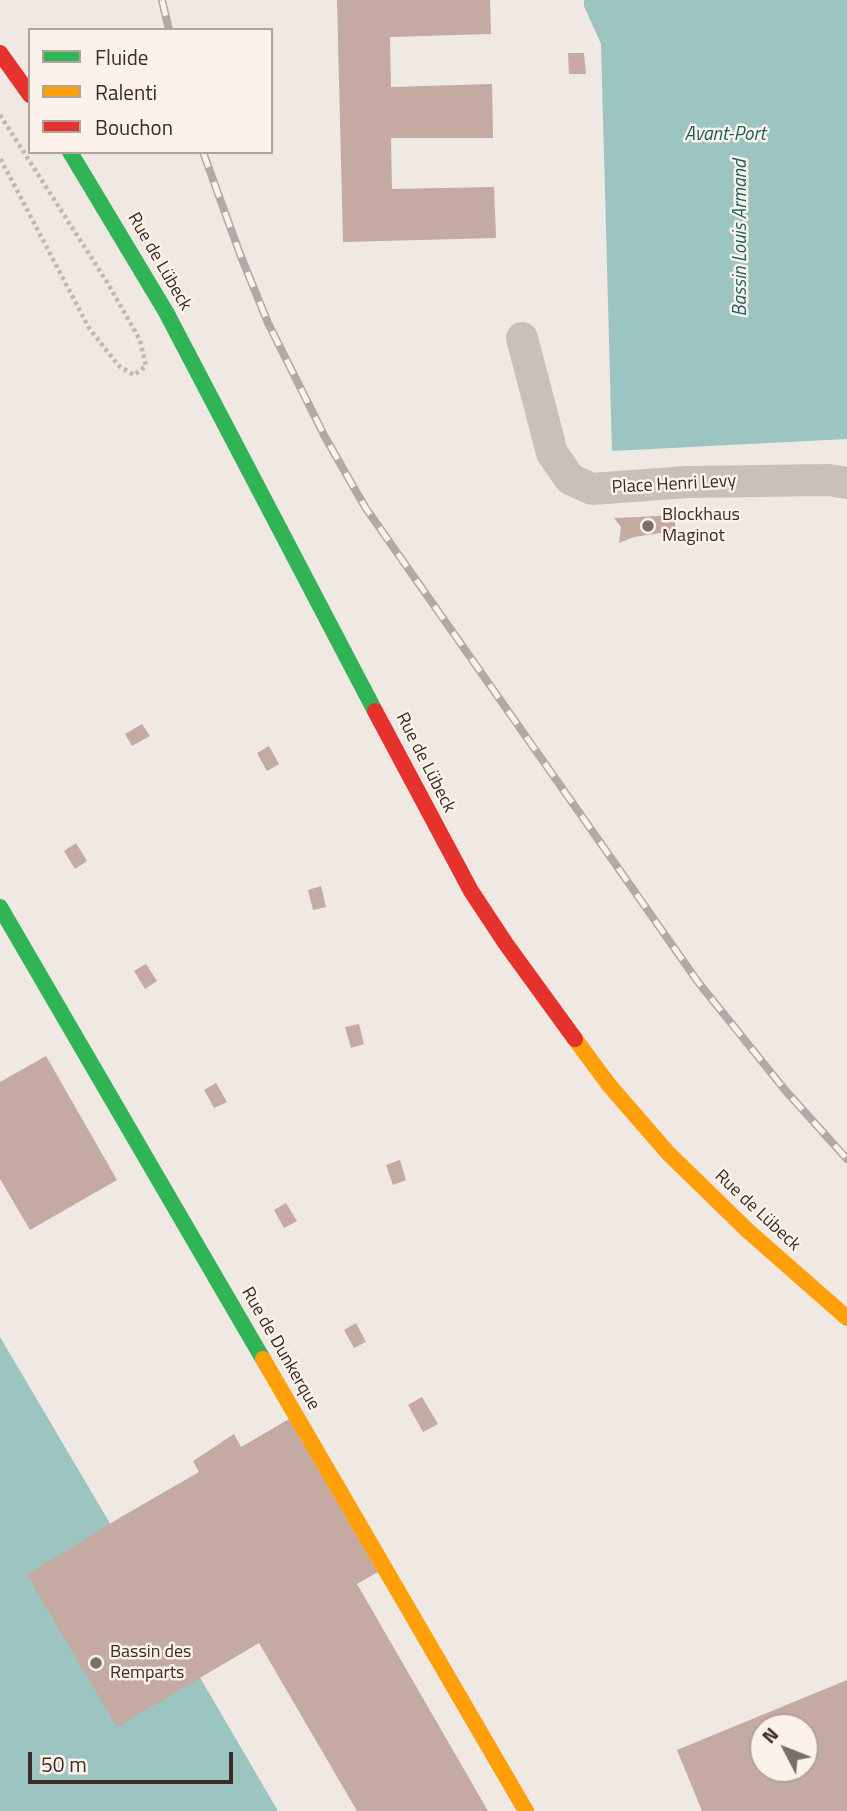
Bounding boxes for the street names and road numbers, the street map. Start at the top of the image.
street label: Rue de Lübeck [122,209,196,315]
street label: Place Henri Levy [611,471,737,499]
street label: Rue de Lübeck [391,709,459,817]
street label: Rue de Lübeck [710,1166,804,1256]
street label: Rue de Dunkerque [236,1284,324,1414]

